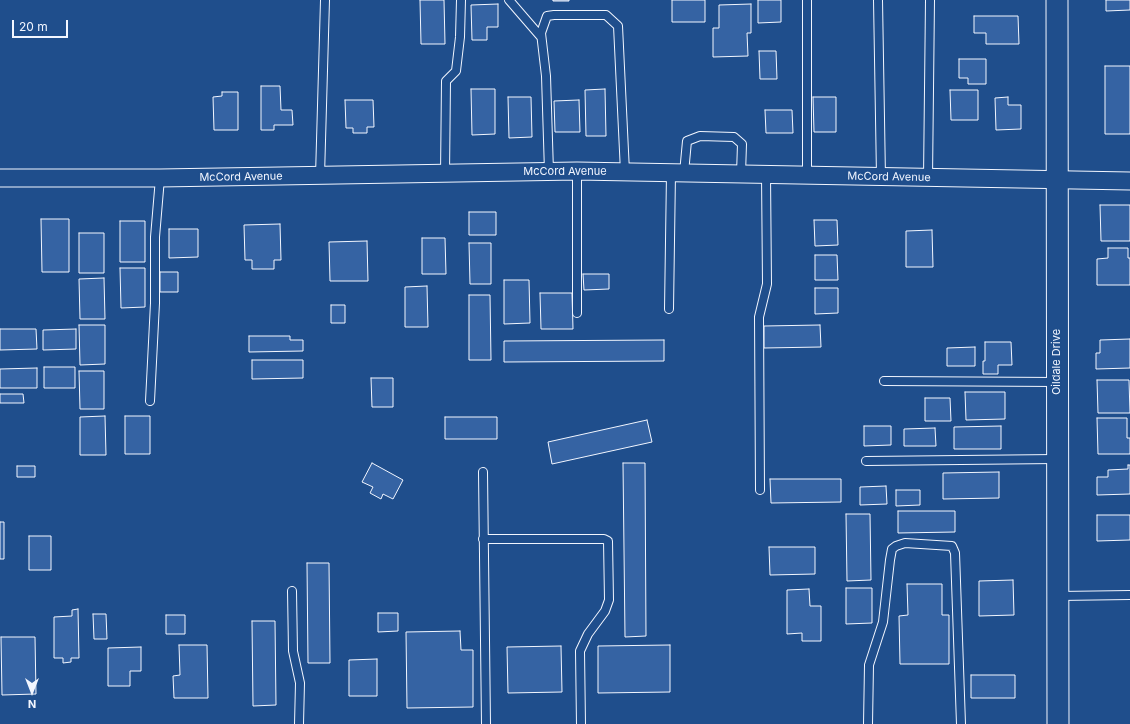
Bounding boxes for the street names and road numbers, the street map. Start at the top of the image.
street label: McCord Avenue [523,165,607,179]
street label: McCord Avenue [199,170,283,184]
street label: McCord Avenue [847,170,931,184]
street label: Oildale Drive [1050,329,1064,395]

